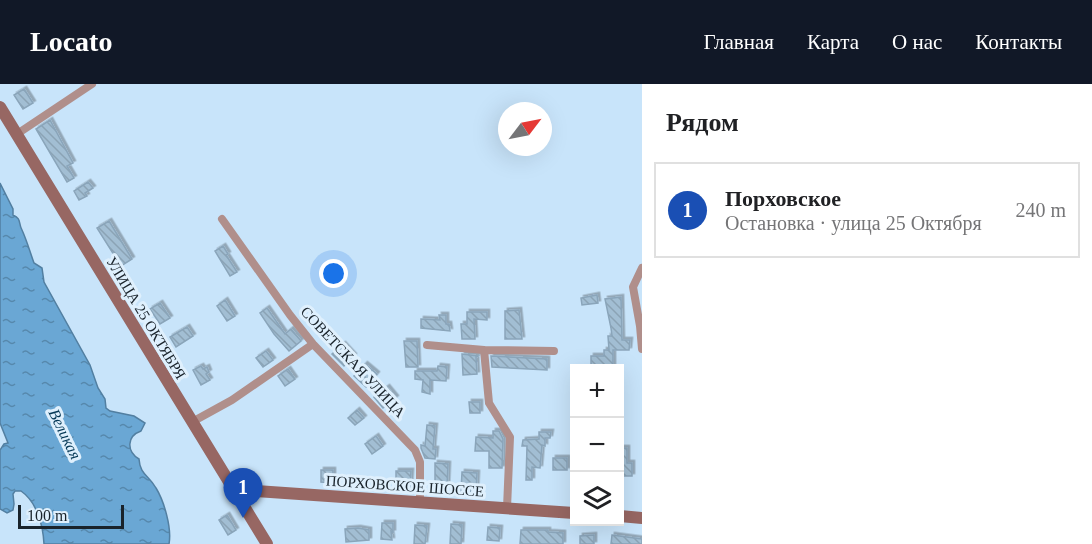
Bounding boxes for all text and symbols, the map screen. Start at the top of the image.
text: Locato [30,26,112,57]
text: Главная [704,30,774,54]
text: Карта [807,30,859,54]
text: О нас [892,30,942,54]
text: Контакты [975,30,1062,54]
north arrow [498,102,552,156]
text: Рядом [666,108,739,137]
text: Порховское [725,186,841,211]
text: 1 [683,199,693,221]
text: 240 m [1015,199,1066,221]
text: Остановка · улица 25 Октября [725,212,982,234]
street label: УЛИЦА 25 ОКТЯБРЯ [103,254,189,382]
your location [319,259,348,288]
street label: СОВЕТСКАЯ УЛИЦА [298,303,409,421]
map controls [570,364,624,526]
button: + [570,364,624,418]
water label: Великая [46,406,84,462]
button: − [570,418,624,472]
pin: 1 [224,468,262,518]
street label: ПОРХОВСКОЕ ШОССЕ [325,472,485,500]
button: layers [570,472,624,526]
scale bar [18,502,124,530]
text: 100 m [27,507,67,524]

